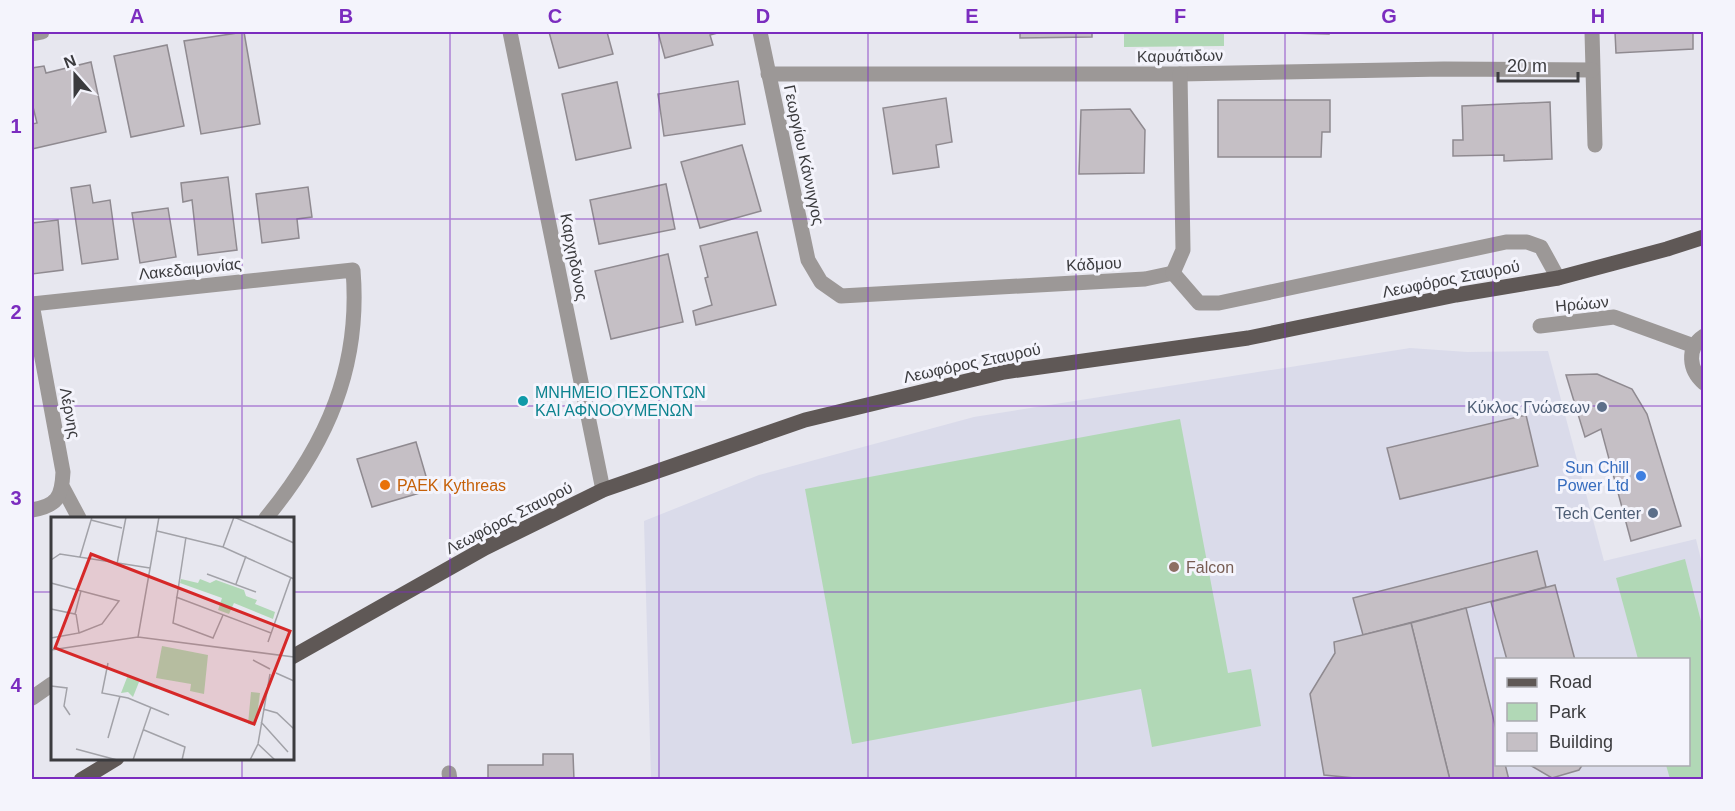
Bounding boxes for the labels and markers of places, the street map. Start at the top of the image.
place label: ΜΝΗΜΕΙΟ ΠΕΣΟΝΤΩΝ ΚΑΙ ΑΦΝΟΟΥΜΕΝΩΝ [535,384,706,419]
marker: ΜΝΗΜΕΙΟ ΠΕΣΟΝΤΩΝ ΚΑΙ ΑΦΝΟΟΥΜΕΝΩΝ [516,394,530,408]
place label: Κύκλος Γνώσεων [1467,399,1590,416]
marker: Κύκλος Γνώσεων [1595,400,1609,414]
place label: Sun Chill Power Ltd [1557,459,1629,494]
marker: Sun Chill Power Ltd [1634,469,1648,483]
place label: PAEK Kythreas [397,477,506,494]
marker: PAEK Kythreas [378,478,392,492]
place label: Tech Center [1555,505,1642,522]
marker: Tech Center [1646,506,1660,520]
place label: Falcon [1186,559,1234,576]
marker: Falcon [1167,560,1181,574]

